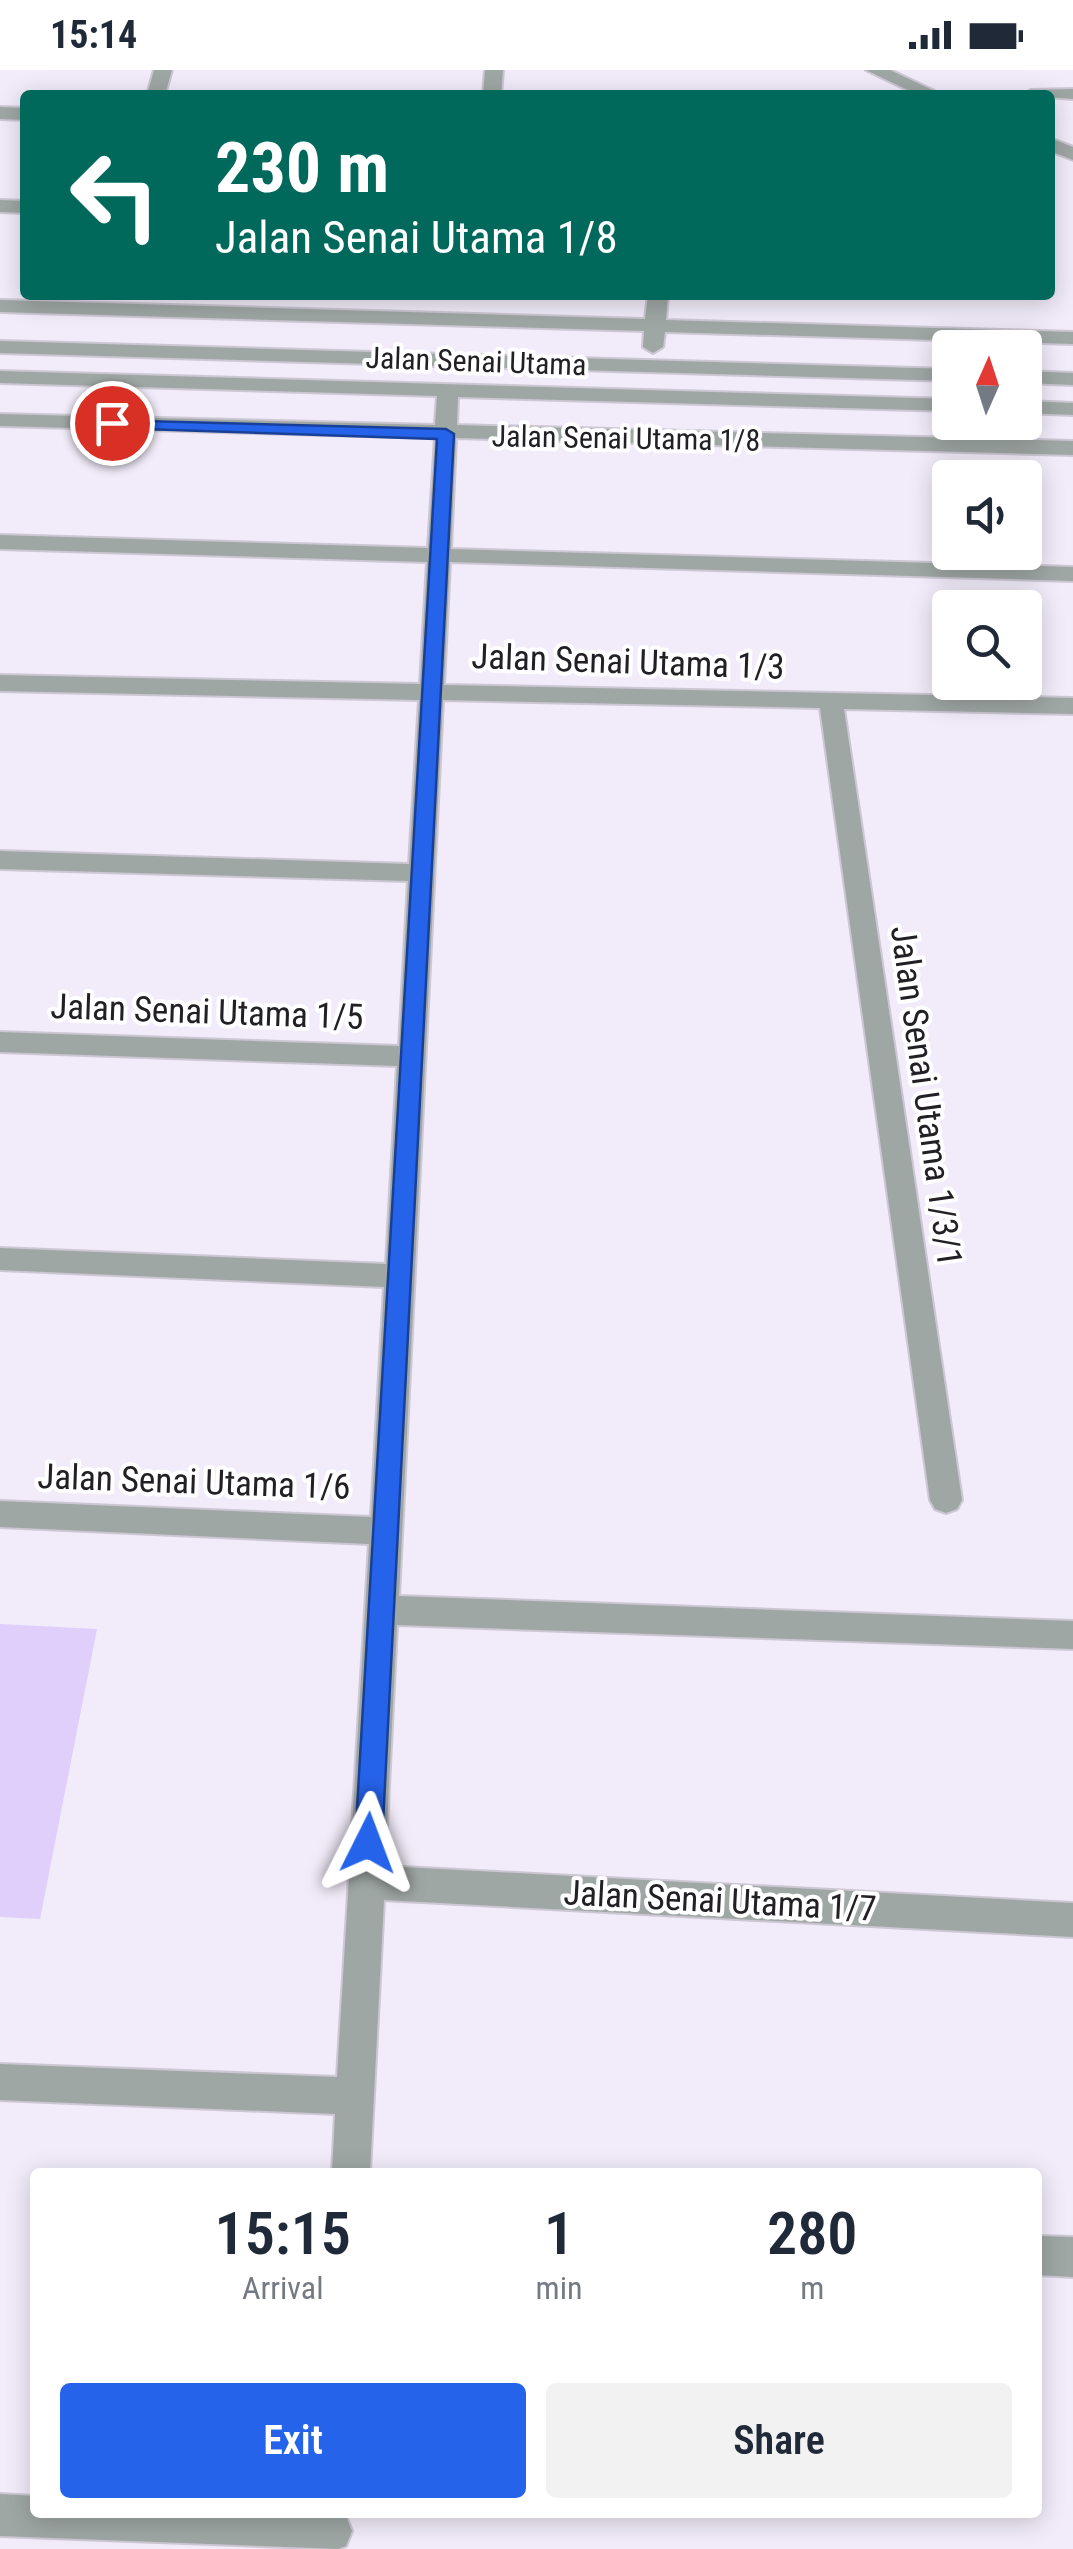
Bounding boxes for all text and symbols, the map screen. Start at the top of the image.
text: 15:14 [50,13,137,57]
text: 230 m [215,127,389,209]
icon: left [50,130,180,260]
text: Jalan Senai Utama 1/8 [215,211,618,264]
north arrow [932,330,1042,440]
map controls [932,330,1042,700]
street label: Jalan Senai Utama [365,340,587,382]
pin [70,381,155,466]
icon: arrive [85,396,140,451]
street label: Jalan Senai Utama 1/8 [491,418,761,458]
button: sound [932,460,1042,570]
button: search [932,590,1042,700]
street label: Jalan Senai Utama 1/3 [471,636,785,688]
street label: Jalan Senai Utama 1/3/1 [882,923,970,1269]
street label: Jalan Senai Utama 1/5 [50,986,364,1038]
street label: Jalan Senai Utama 1/6 [37,1456,351,1508]
position arrow [316,1791,420,1895]
street label: Jalan Senai Utama 1/7 [563,1872,877,1930]
text: 15:15 [214,2198,351,2269]
text: 1 [544,2198,574,2269]
text: 280 [767,2198,857,2269]
text: Arrival [242,2269,323,2307]
text: min [536,2269,582,2307]
text: m [800,2269,824,2307]
button: Exit [60,2383,526,2498]
button: Share [546,2383,1012,2498]

